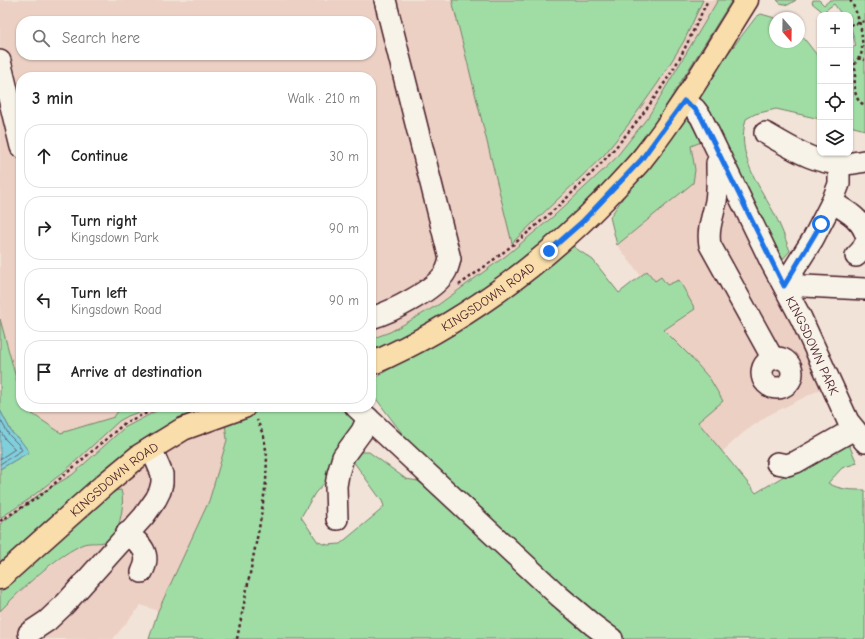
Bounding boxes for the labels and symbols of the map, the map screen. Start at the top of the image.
north arrow [769,12,805,48]
route start [812,215,830,233]
route end [540,242,558,260]
street label: KINGSDOWN ROAD [439,260,537,334]
street label: KINGSDOWN PARK [783,294,842,398]
street label: KINGSDOWN ROAD [67,439,161,520]

